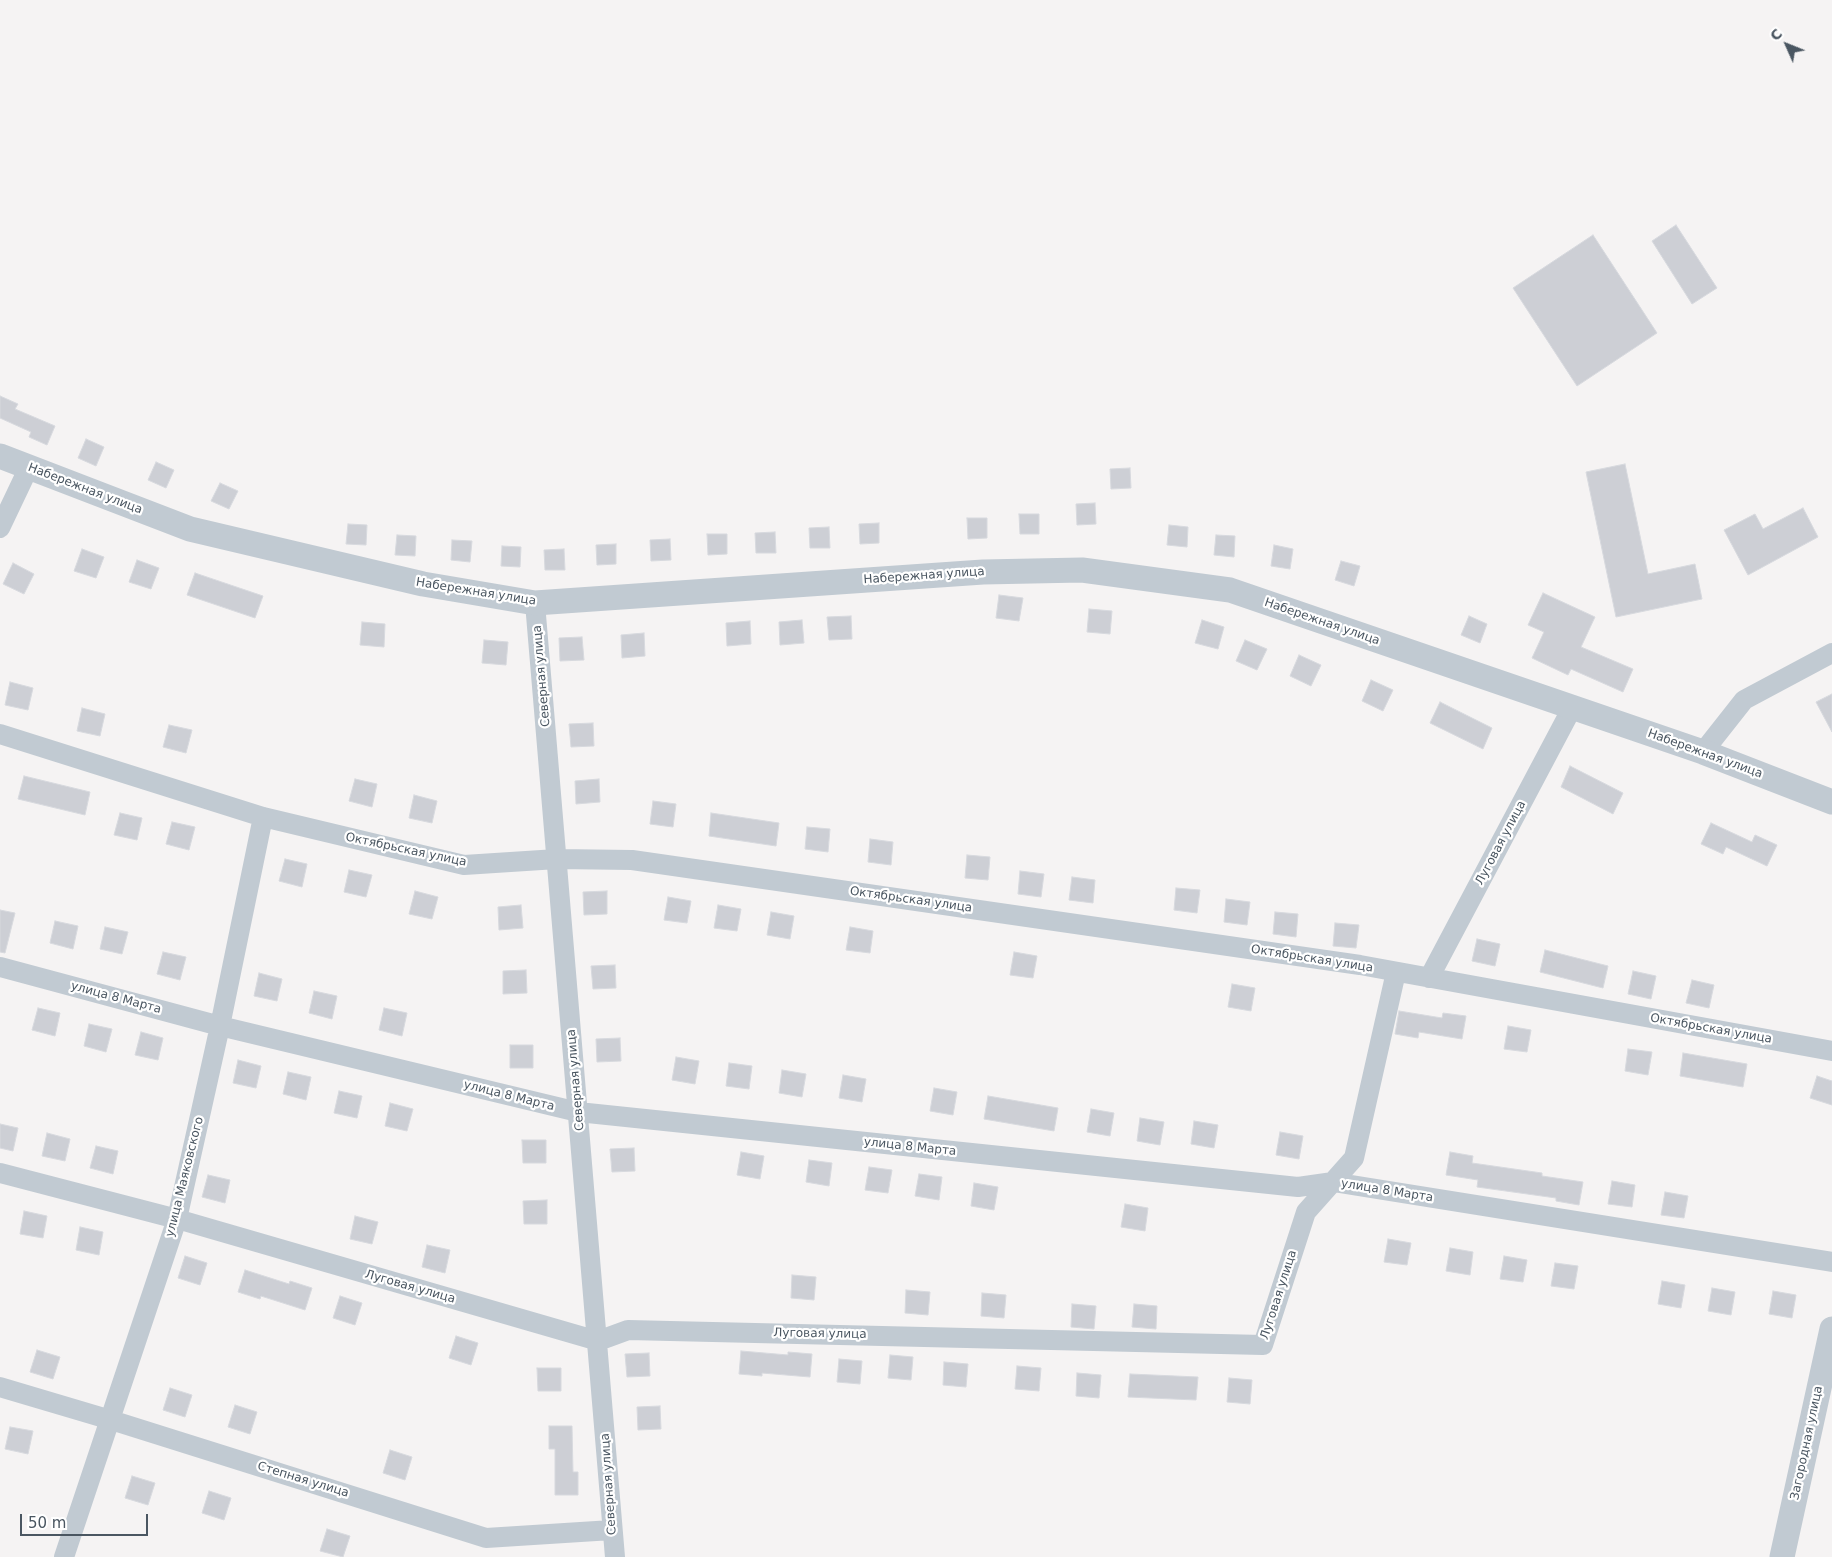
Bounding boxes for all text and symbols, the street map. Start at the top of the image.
north arrow [1762,20,1812,70]
text: С [1767,25,1786,44]
street label: Набережная улица [26,461,144,517]
street label: Набережная улица [863,565,985,587]
street label: Набережная улица [415,575,537,609]
street label: Набережная улица [1262,595,1382,649]
street label: Северная улица [530,624,554,728]
street label: Набережная улица [1646,726,1764,782]
street label: Луговая улица [1473,798,1529,888]
street label: Октябрьская улица [344,830,468,870]
street label: Октябрьская улица [849,884,973,916]
street label: Октябрьская улица [1250,942,1374,976]
street label: улица 8 Марта [69,979,163,1017]
street label: Октябрьская улица [1649,1011,1773,1047]
street label: Северная улица [564,1028,588,1132]
street label: улица 8 Марта [462,1078,556,1114]
street label: улица Маяковского [163,1115,207,1239]
street label: улица 8 Марта [863,1135,957,1159]
street label: улица 8 Марта [1340,1177,1434,1205]
street label: Луговая улица [1258,1248,1300,1342]
street label: Луговая улица [363,1267,457,1307]
street label: Луговая улица [773,1326,867,1342]
street label: Загородная улица [1788,1385,1826,1501]
street label: Северная улица [598,1433,620,1535]
street label: Степная улица [256,1459,350,1501]
scale bar [22,1504,150,1536]
text: 50 m [28,1514,66,1532]

